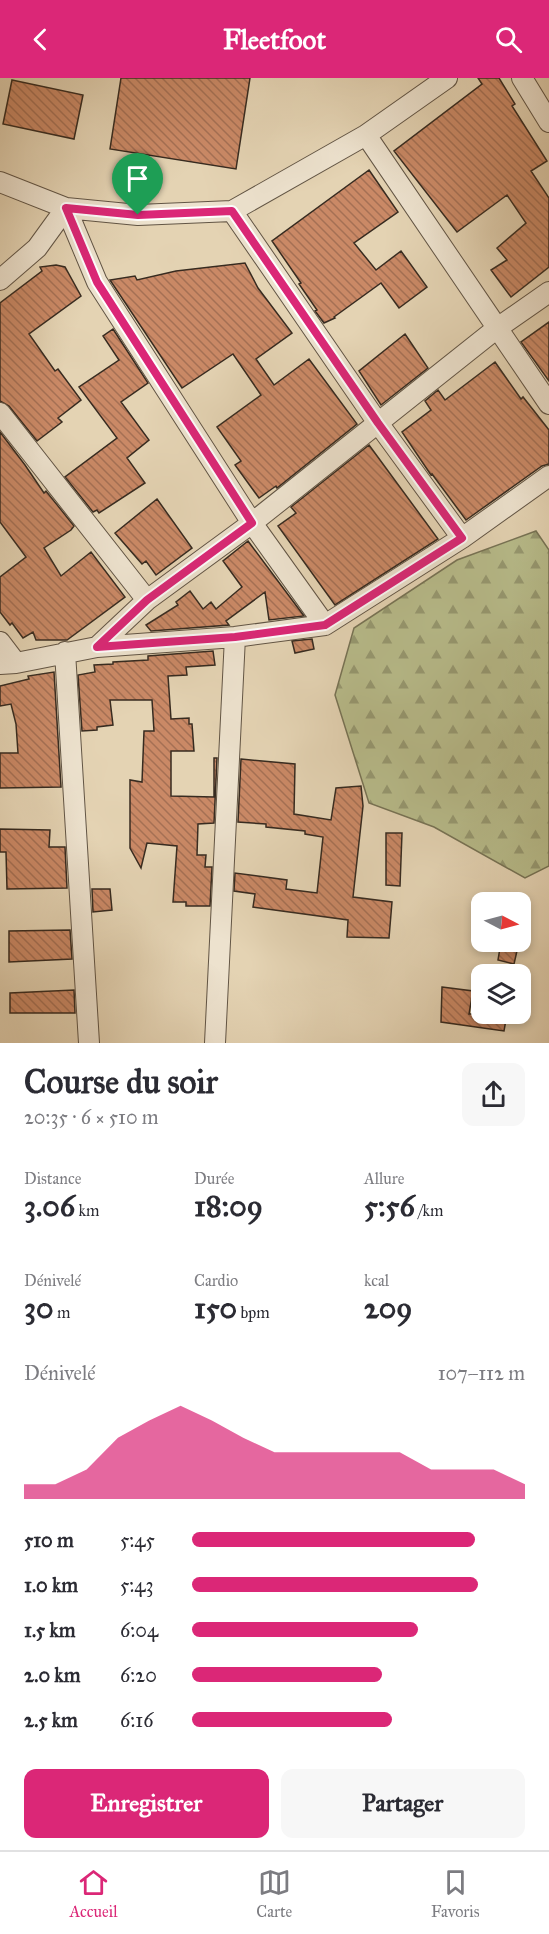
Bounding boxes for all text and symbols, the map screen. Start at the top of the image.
icon: back [24,23,57,56]
text: Fleetfoot [223,23,326,56]
icon: search [492,23,525,56]
pin [112,153,163,215]
icon: arrive [121,162,154,195]
north arrow [471,892,531,952]
map controls [471,892,531,1024]
button: layers [471,964,531,1024]
text: Course du soir [24,1062,218,1102]
button: share [462,1063,525,1126]
text: 20:35 · 6 × 510 m [24,1105,159,1129]
text: Distance [24,1169,81,1188]
text: Durée [194,1169,234,1188]
text: Allure [364,1169,404,1188]
text: 3.06 [24,1188,75,1224]
text: 18:09 [194,1188,263,1224]
text: 5:56 [364,1188,415,1224]
text: km [75,1201,99,1220]
text: /km [415,1201,443,1220]
text: Dénivelé [24,1271,81,1290]
text: Cardio [194,1271,238,1290]
text: kcal [364,1271,389,1290]
text: 30 [24,1290,53,1326]
text: 150 [194,1290,237,1326]
text: 209 [364,1290,412,1326]
text: m [53,1303,70,1322]
text: bpm [237,1303,270,1322]
text: Dénivelé [24,1361,96,1385]
text: 107–112 m [438,1361,525,1385]
text: 510 m [24,1528,74,1552]
text: 5:45 [120,1528,155,1552]
text: 1.0 km [24,1573,78,1597]
text: 5:43 [120,1573,153,1597]
text: 1.5 km [24,1618,75,1642]
text: 6:04 [120,1618,158,1642]
text: 2.0 km [24,1663,80,1687]
text: 6:20 [120,1663,157,1687]
text: 2.5 km [24,1708,78,1732]
text: 6:16 [120,1708,153,1732]
button: Enregistrer [24,1769,269,1838]
button: Partager [281,1769,525,1838]
tab: Accueil [69,1866,117,1921]
tab: Carte [256,1866,292,1921]
tab: Favoris [431,1866,480,1921]

